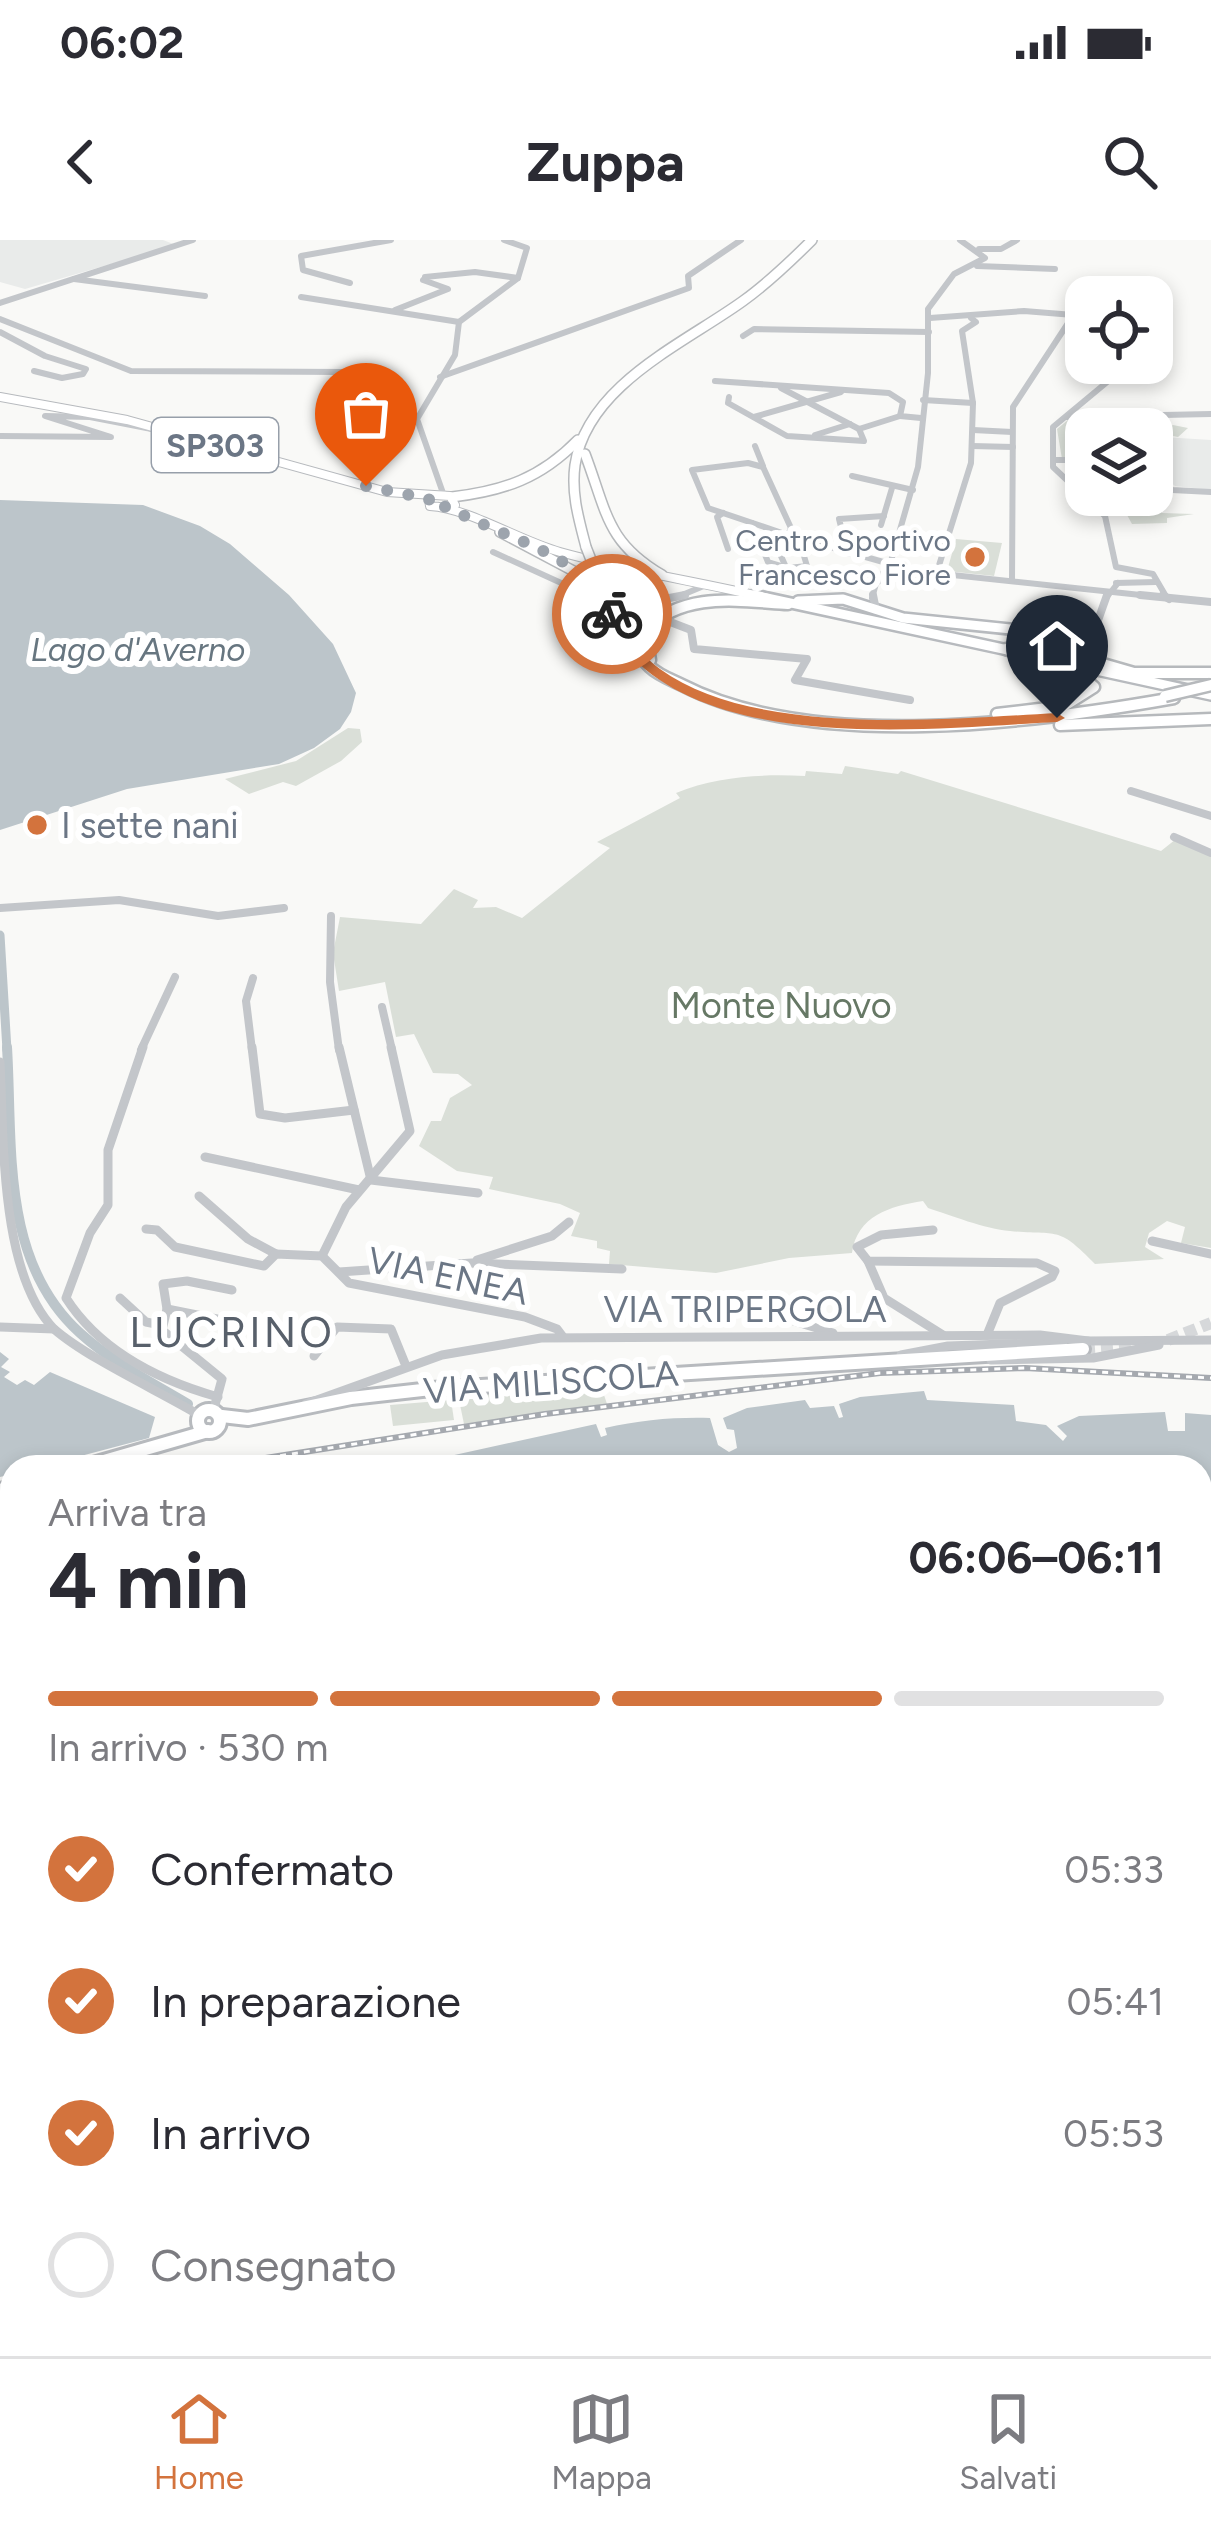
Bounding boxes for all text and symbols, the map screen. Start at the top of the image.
text: 06:02 [60,15,184,69]
icon: back [48,129,114,195]
icon: search [1097,129,1163,195]
text: Zuppa [526,130,685,195]
map controls [1065,276,1173,516]
button: locate [1065,276,1173,384]
pin [315,363,417,486]
icon: bag [333,381,399,447]
button: layers [1065,408,1173,516]
road number: SP303 [152,418,278,472]
place label: Centro Sportivo Francesco Fiore [735,522,951,593]
marker: Centro Sportivo Francesco Fiore [962,544,988,570]
courier [552,554,672,674]
icon: bike [579,581,645,647]
pin [1006,595,1108,718]
icon: home [1024,613,1090,679]
water label: Lago d'Averno [31,630,245,669]
place label: I sette nani [61,804,239,847]
marker: I sette nani [24,812,50,838]
park label: Monte Nuovo [670,984,892,1027]
street label: VIA ENEA [364,1238,533,1314]
street label: VIA TRIPERGOLA [603,1288,887,1331]
district label: LUCRINO [129,1307,335,1358]
street label: VIA MILISCOLA [422,1352,681,1412]
text: Arriva tra [48,1489,207,1536]
text: 06:06–06:11 [908,1530,1164,1584]
text: 4 min [48,1534,249,1628]
text: In arrivo · 530 m [48,1724,328,1771]
icon: check [48,1836,114,1902]
text: Confermato [150,1842,394,1896]
text: 05:33 [1064,1846,1164,1893]
icon: check [48,1968,114,2034]
text: In preparazione [150,1974,461,2028]
text: 05:41 [1066,1978,1164,2025]
icon: check [48,2100,114,2166]
text: In arrivo [150,2106,311,2160]
text: 05:53 [1063,2110,1164,2157]
text: Consegnato [150,2238,397,2292]
tab: Home [154,2386,244,2497]
tab: Mappa [551,2386,652,2497]
tab: Salvati [959,2386,1057,2497]

